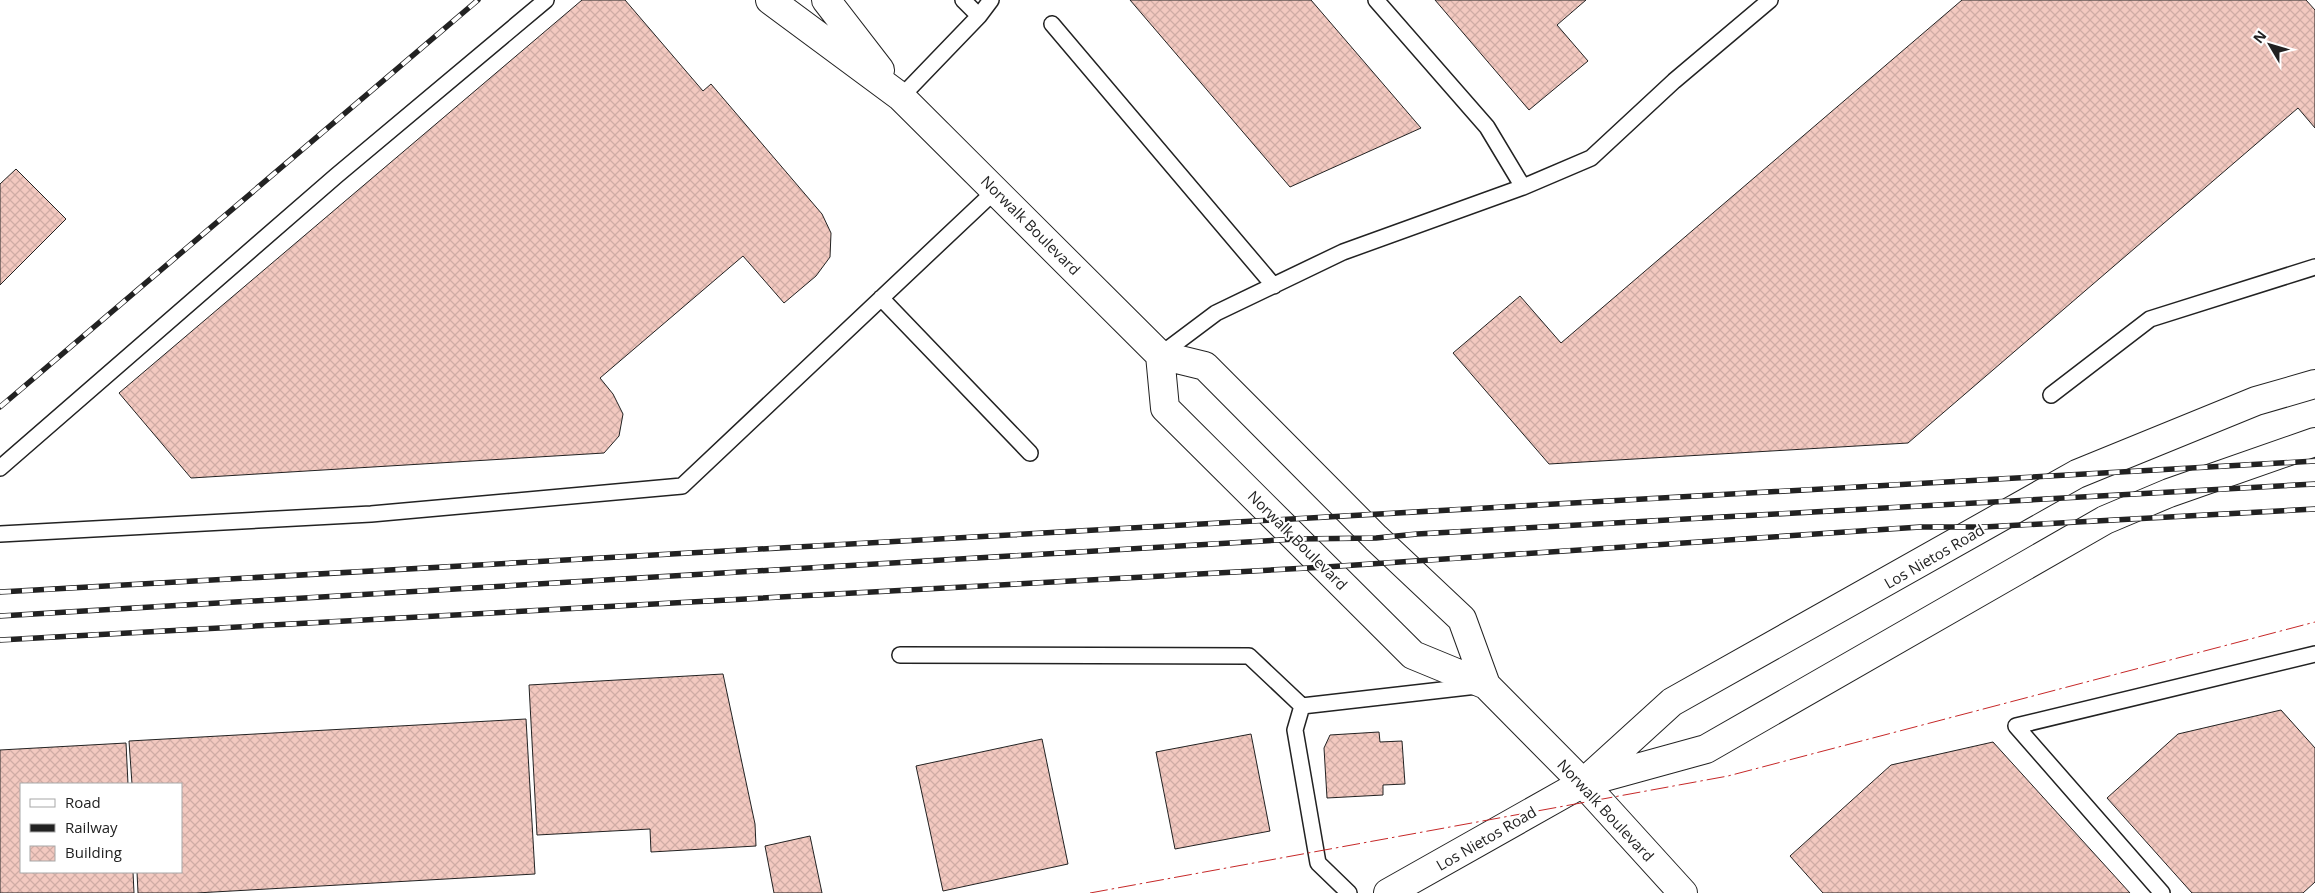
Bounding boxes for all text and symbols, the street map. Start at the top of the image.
north arrow [2245,20,2295,70]
text: N [2248,26,2270,47]
street label: Norwalk Boulevard [977,171,1085,279]
street label: Norwalk Boulevard [1244,486,1352,594]
street label: Los Nietos Road [1880,519,1988,593]
street label: Norwalk Boulevard [1553,754,1659,866]
legend [20,783,182,873]
text: Road [65,792,101,812]
street label: Los Nietos Road [1432,801,1540,875]
text: Railway [65,817,118,837]
text: Building [65,842,122,862]

